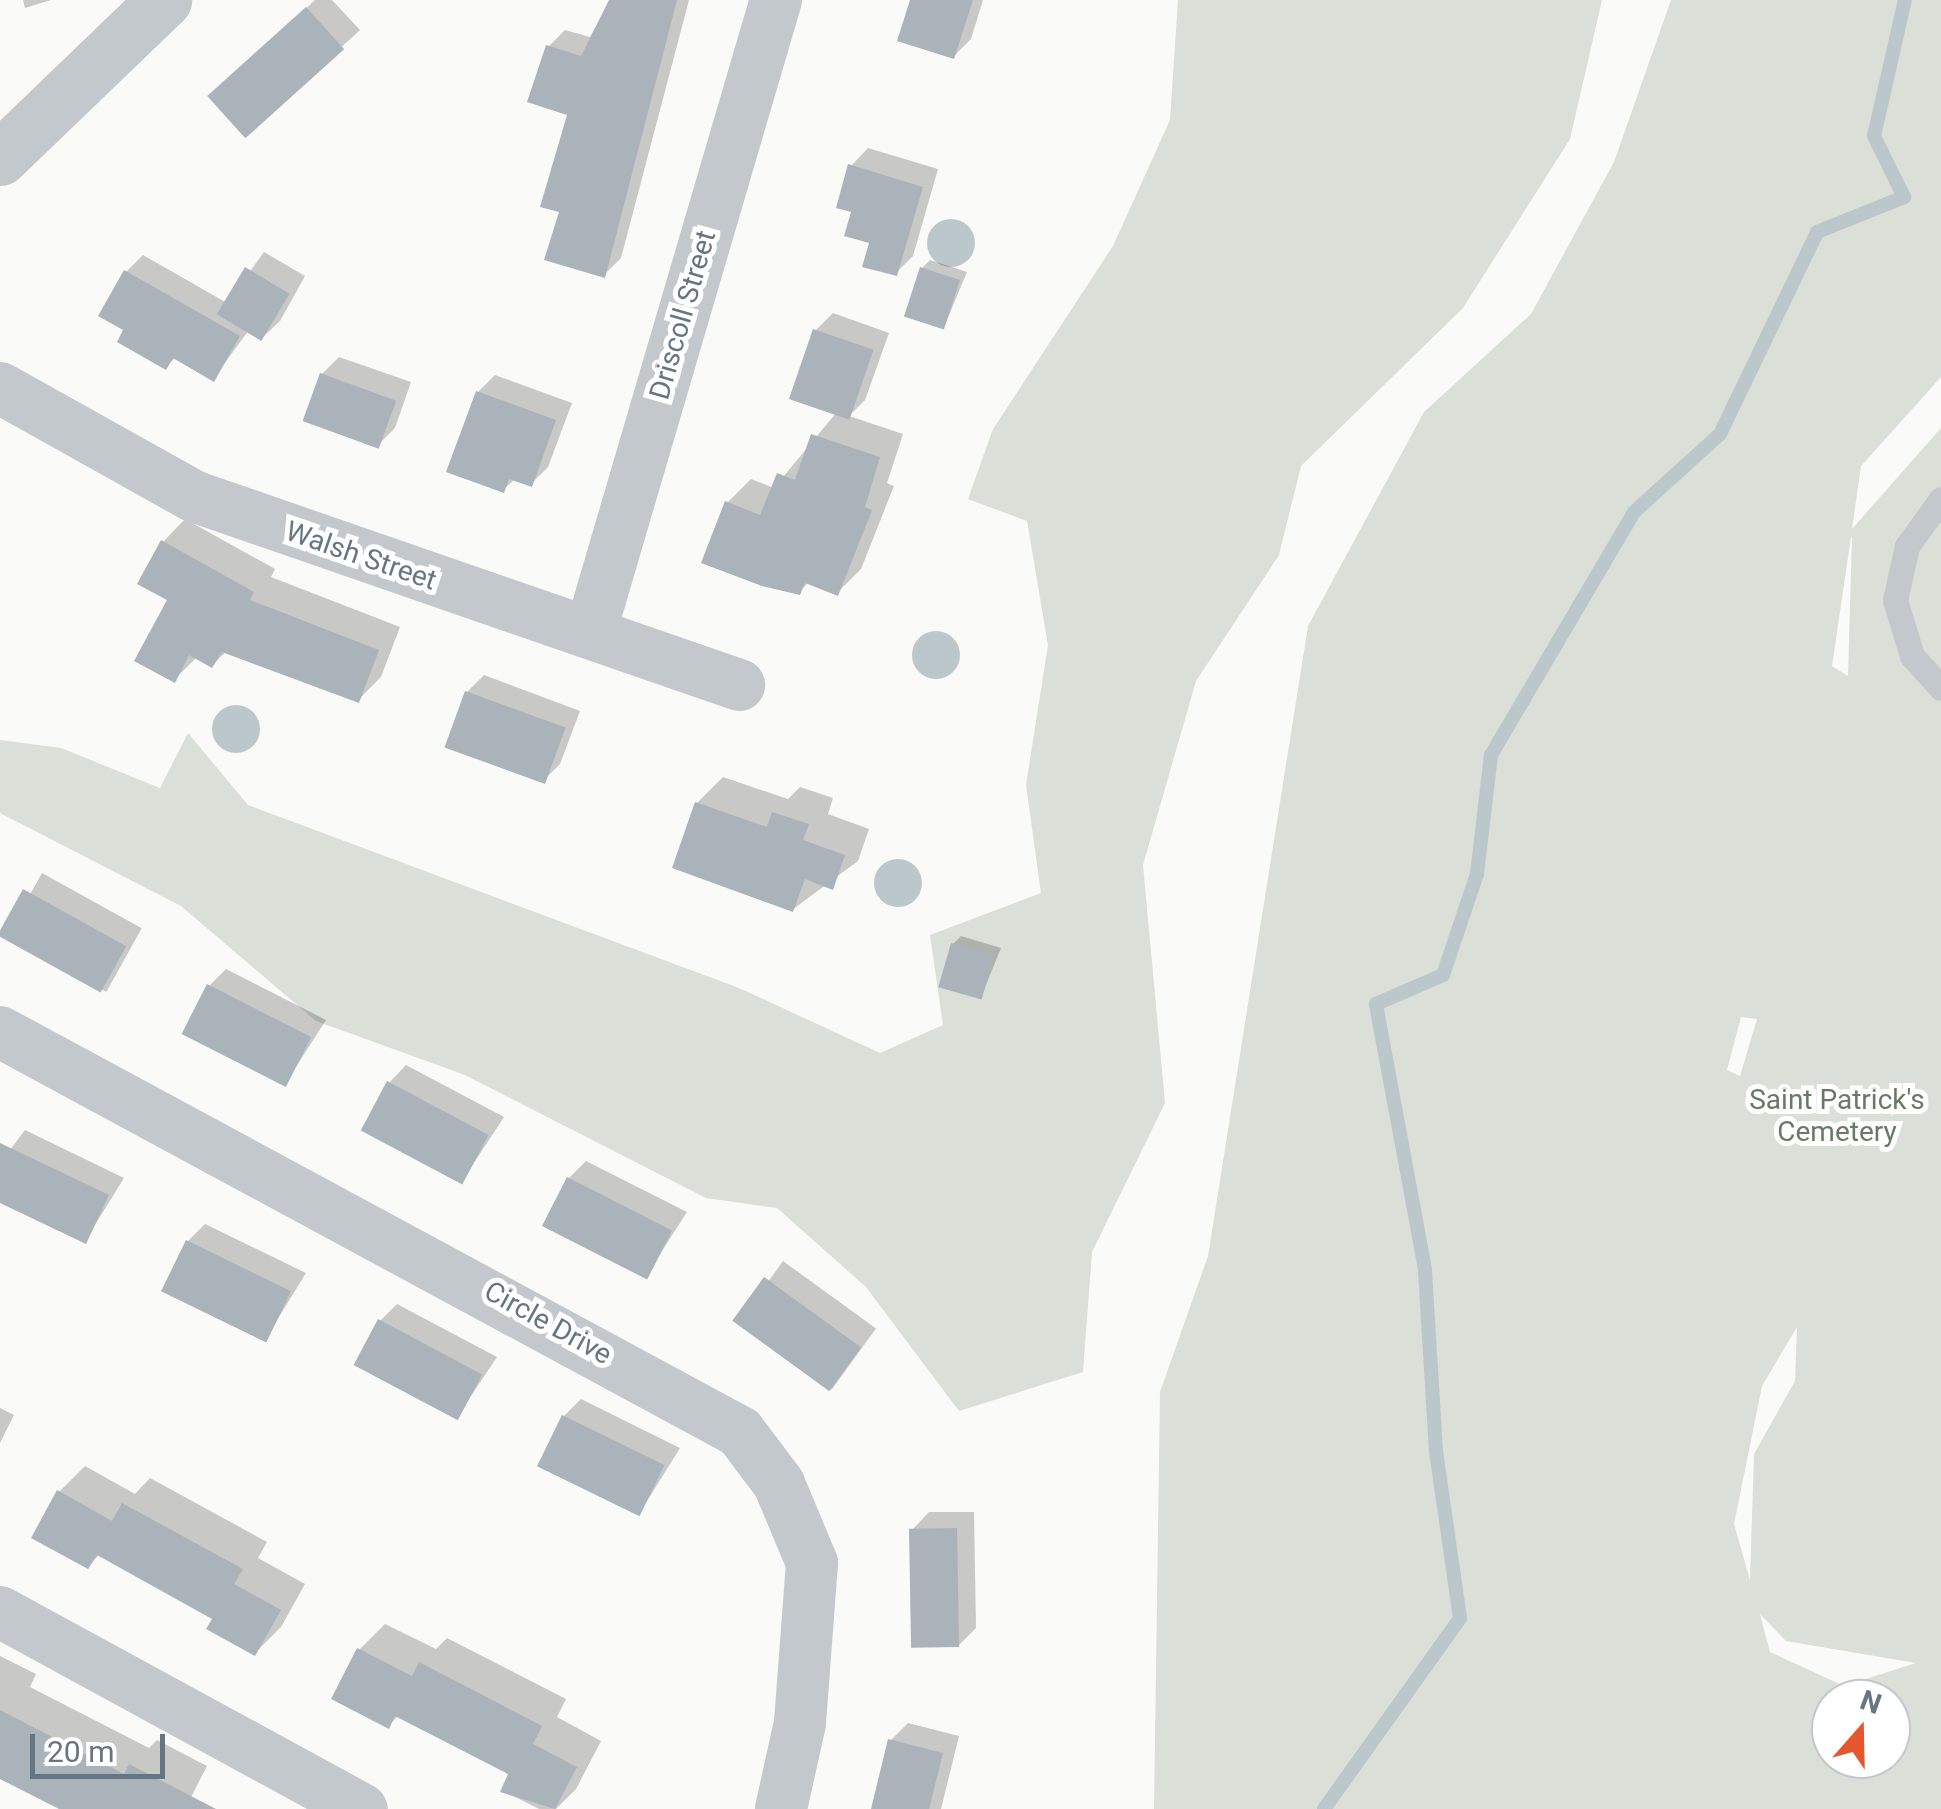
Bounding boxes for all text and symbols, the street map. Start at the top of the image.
street label: Driscoll Street [643,227,723,403]
street label: Walsh Street [281,515,441,597]
park label: Saint Patrick's Cemetery [1749,1083,1925,1149]
street label: Circle Drive [478,1274,618,1372]
north arrow [1811,1679,1911,1779]
text: N [1856,1683,1886,1721]
scale bar [35,1714,170,1776]
text: 20 m [47,1734,114,1769]

